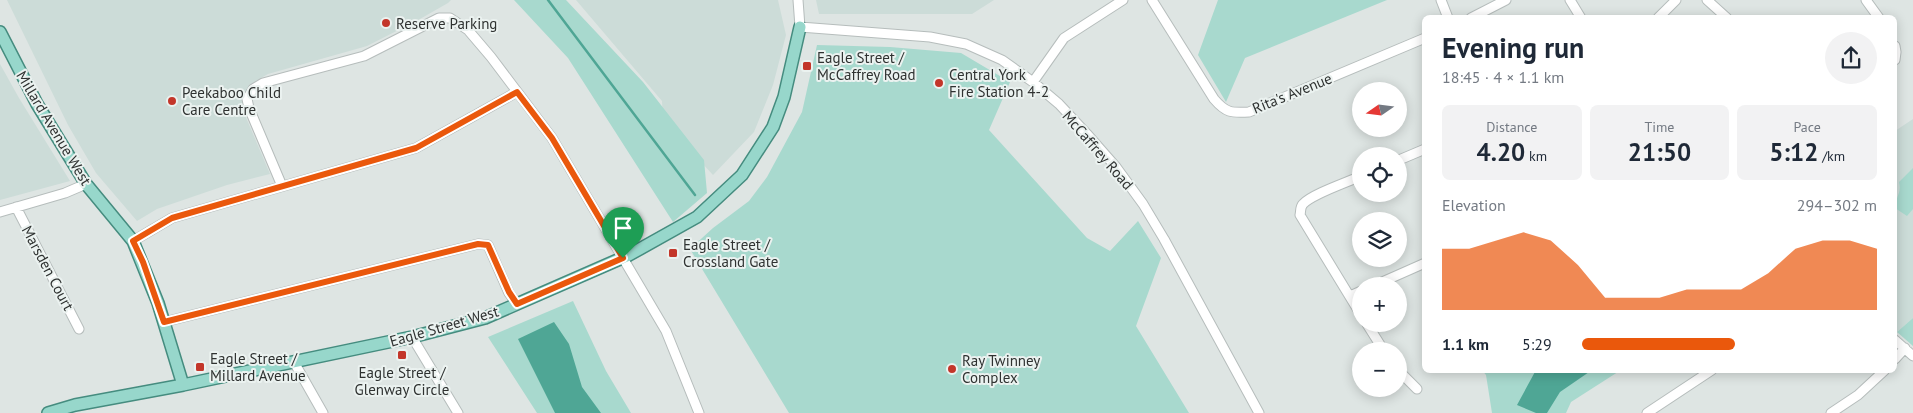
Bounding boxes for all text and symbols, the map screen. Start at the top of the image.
place label: Reserve Parking [396,14,497,33]
marker: Reserve Parking [380,17,392,29]
text: Evening run [1442,29,1584,66]
button: share [1825,32,1877,84]
place label: Eagle Street / McCaffrey Road [817,48,916,84]
marker: Eagle Street / McCaffrey Road [801,60,813,72]
place label: Central York Fire Station 4-2 [949,65,1049,101]
street label: Millard Avenue West [12,67,96,189]
text: 18:45 · 4 × 1.1 km [1442,67,1564,87]
street label: Rita's Avenue [1249,68,1335,118]
marker: Central York Fire Station 4-2 [933,77,945,89]
north arrow [1352,82,1408,138]
map controls [1352,82,1407,397]
place label: Peekaboo Child Care Centre [182,83,281,119]
marker: Peekaboo Child Care Centre [166,95,178,107]
street label: McCaffrey Road [1058,107,1138,193]
text: Distance [1486,118,1537,136]
text: Time [1644,118,1675,136]
text: Pace [1793,118,1821,136]
text: 4.20 [1477,136,1525,168]
text: 21:50 [1628,136,1691,168]
text: 5:12 [1769,136,1818,168]
button: locate [1352,147,1407,202]
text: km [1525,147,1547,165]
text: /km [1818,147,1845,165]
text: Elevation [1442,195,1506,215]
text: 294–302 m [1797,195,1877,215]
pin [602,207,644,258]
button: layers [1352,212,1407,267]
icon: arrive [609,214,637,242]
street label: Marsden Court [18,222,78,314]
place label: Eagle Street / Crossland Gate [683,235,778,271]
marker: Eagle Street / Crossland Gate [667,247,679,259]
button: + [1352,277,1407,332]
street label: Eagle Street West [387,301,501,351]
text: 1.1 km [1442,334,1489,354]
text: 5:29 [1522,334,1552,354]
button: − [1352,342,1407,397]
place label: Eagle Street / Millard Avenue [210,349,306,385]
marker: Eagle Street / Glenway Circle [396,349,408,361]
place label: Ray Twinney Complex [962,351,1040,387]
marker: Eagle Street / Millard Avenue [194,361,206,373]
place label: Eagle Street / Glenway Circle [355,363,449,399]
marker: Ray Twinney Complex [946,363,958,375]

